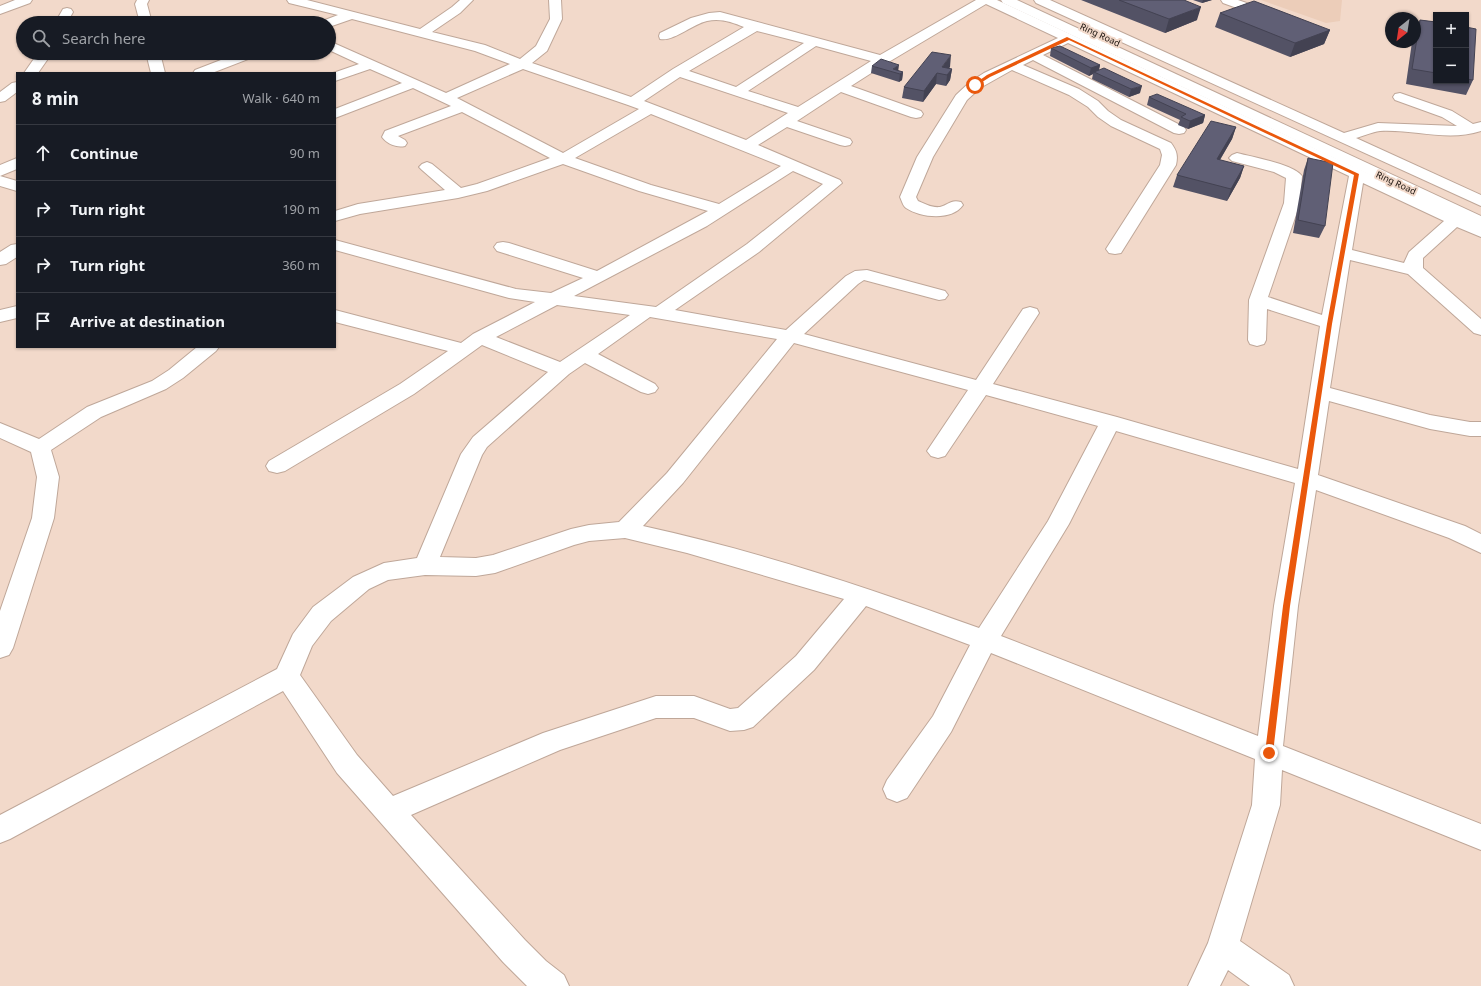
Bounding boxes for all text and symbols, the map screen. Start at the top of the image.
north arrow [1385,12,1421,48]
map controls [1433,12,1469,84]
button: + [1433,12,1469,48]
search box [16,16,336,60]
street label: Ring Road [1078,20,1122,50]
icon: search [30,27,52,49]
text: Search here [62,28,145,48]
button: − [1433,48,1469,84]
route start [966,76,984,94]
text: 8 min [32,87,79,110]
text: Walk · 640 m [242,89,320,107]
icon: ahead [32,142,54,164]
text: Continue [70,143,138,163]
text: 90 m [290,144,320,162]
street label: Ring Road [1374,168,1418,198]
icon: right [32,198,54,220]
text: Turn right [70,199,145,219]
text: 190 m [282,200,320,218]
icon: right [32,254,54,276]
text: Turn right [70,255,145,275]
text: 360 m [282,256,320,274]
icon: arrive [32,310,54,332]
text: Arrive at destination [70,311,225,331]
route end [1260,744,1278,762]

